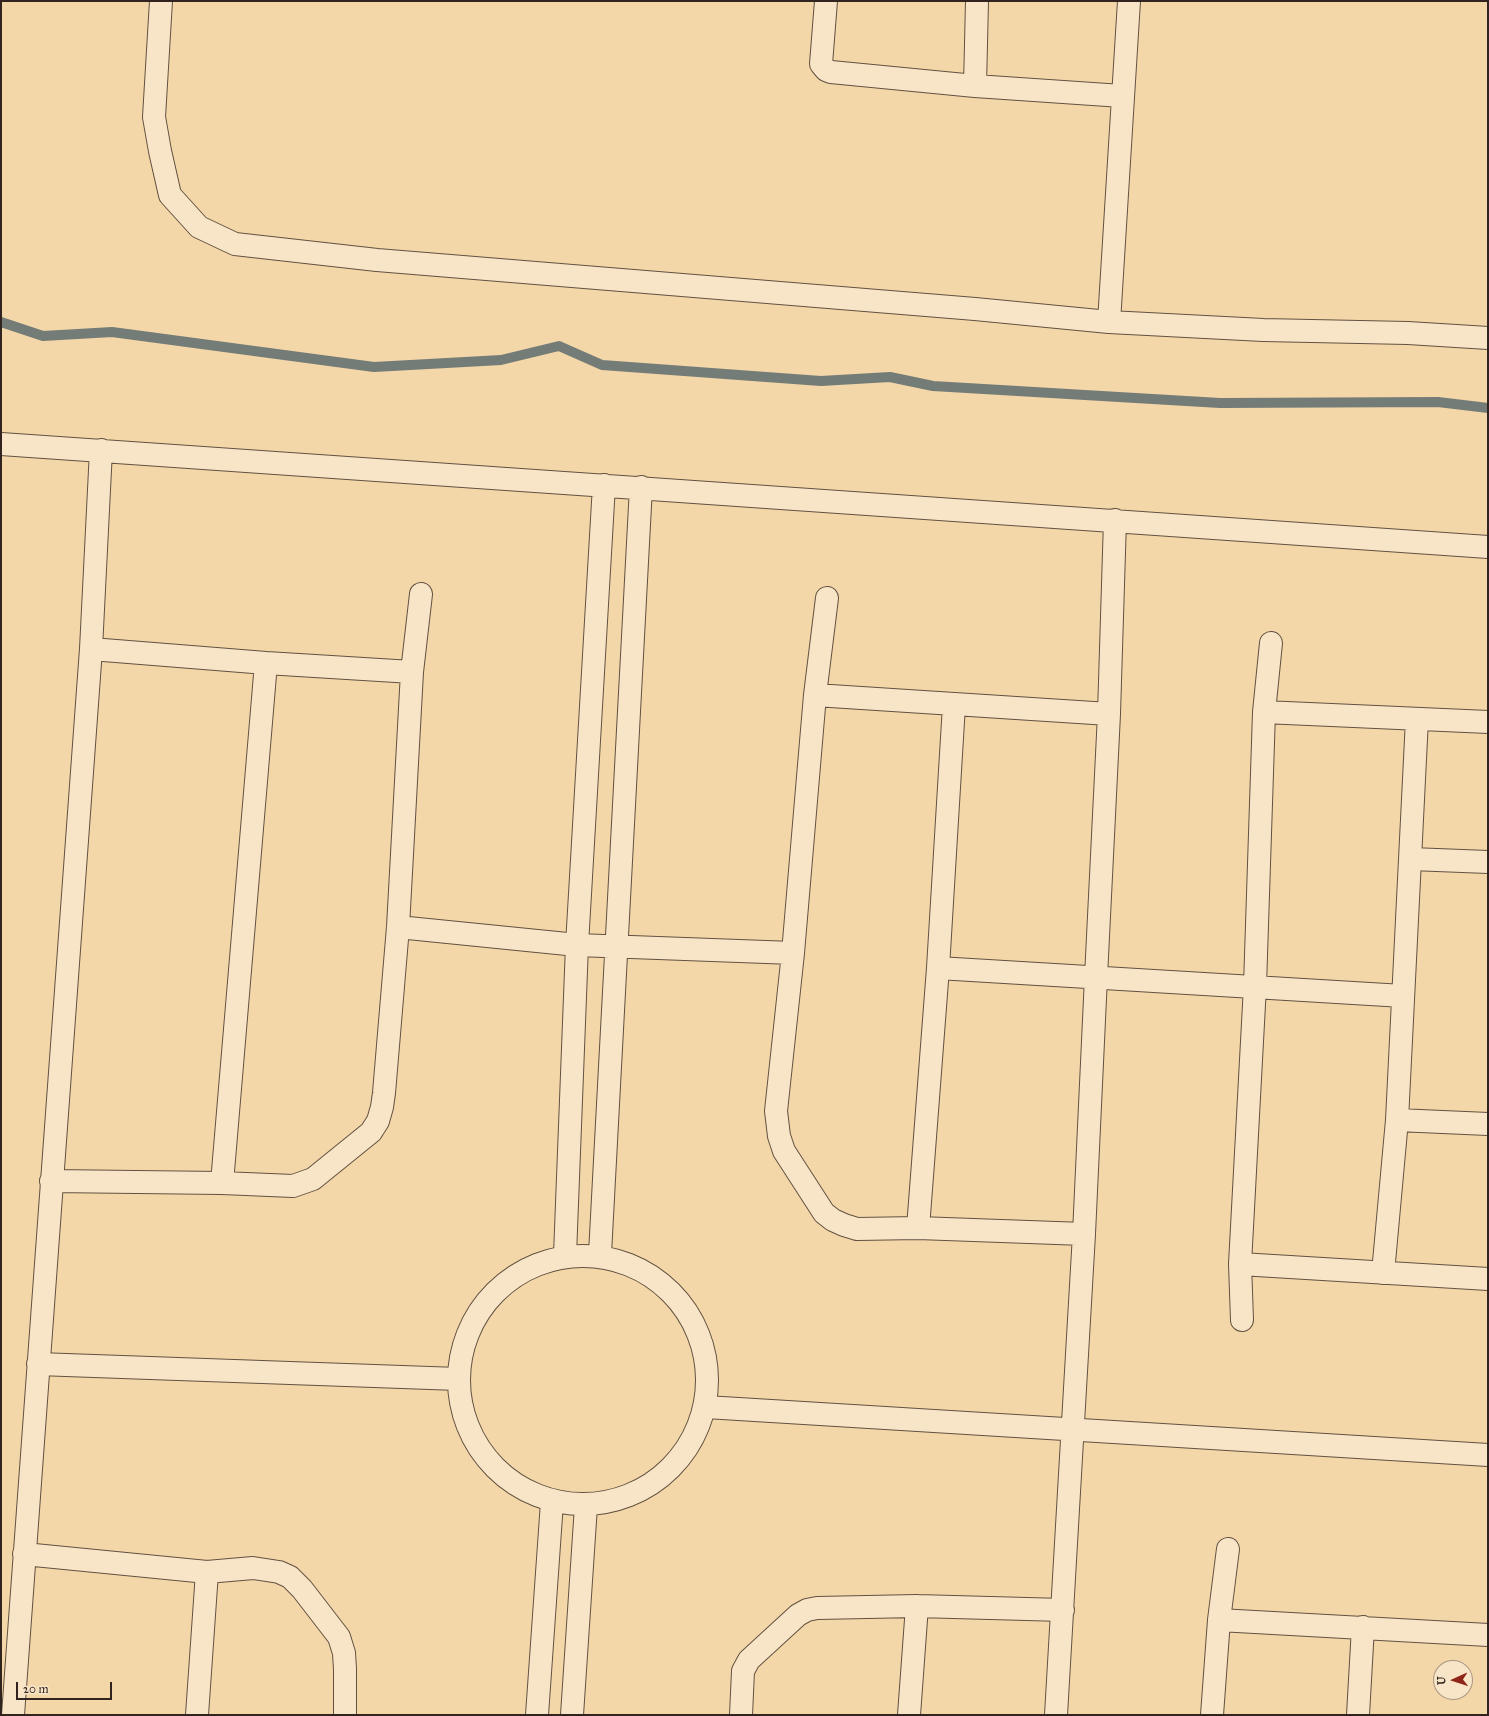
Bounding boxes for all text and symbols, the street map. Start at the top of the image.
north arrow [1433,1660,1473,1700]
scale bar [18,1674,114,1700]
text: U [1435,1676,1448,1685]
text: 20 m [23,1682,49,1696]

